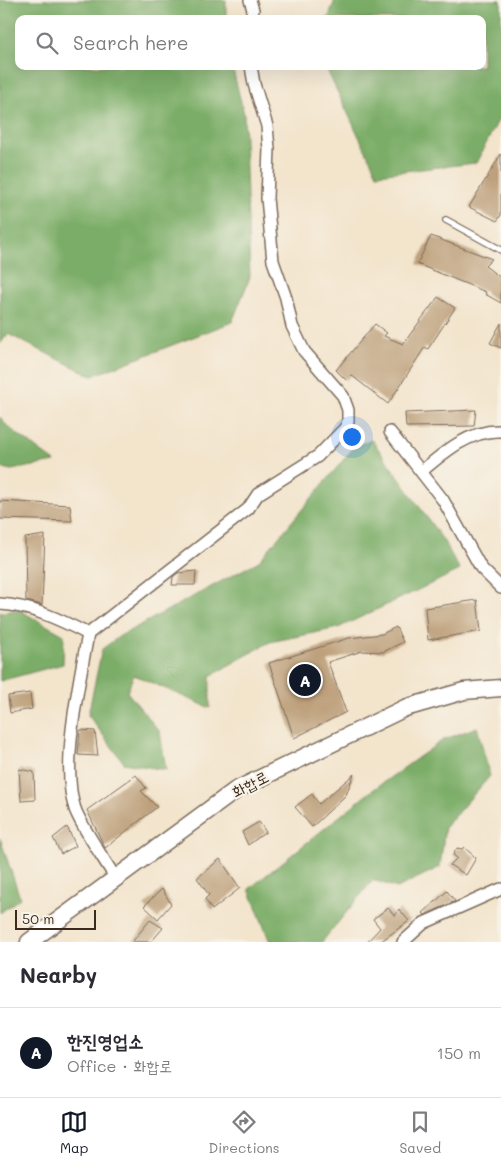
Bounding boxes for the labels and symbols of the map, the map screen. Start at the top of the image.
your location [339,424,365,450]
pin: A [289,661,321,699]
street label: 화합로 [228,765,272,802]
scale bar [15,907,96,930]

